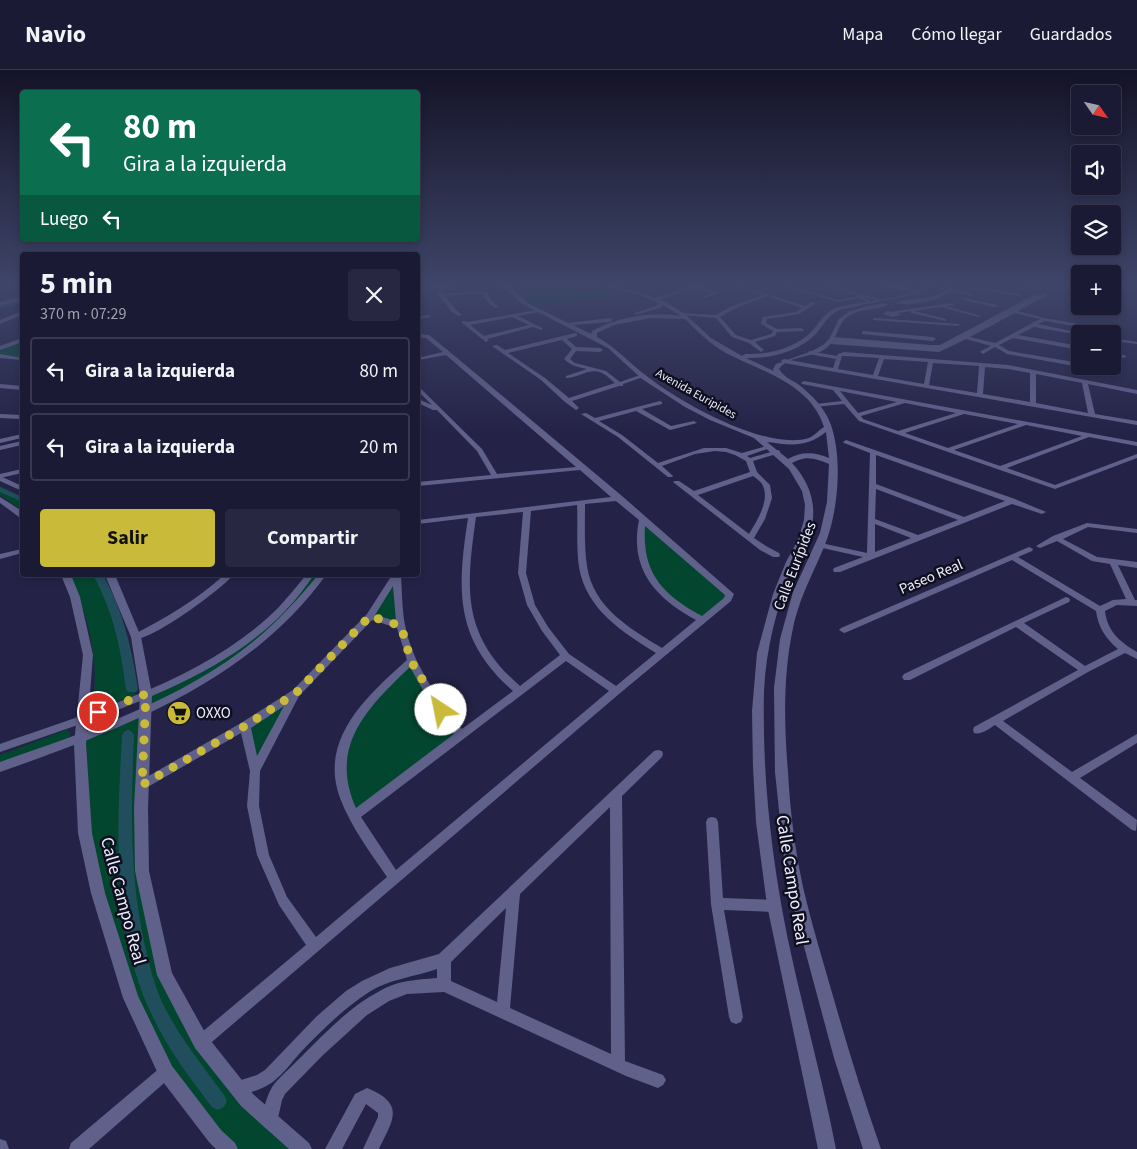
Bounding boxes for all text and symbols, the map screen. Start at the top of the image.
text: Navio [25,17,86,52]
text: Mapa [842,22,883,47]
text: Cómo llegar [911,22,1002,47]
text: Guardados [1030,22,1112,47]
north arrow [1071,85,1121,135]
map controls [1071,85,1121,375]
text: 80 m [123,102,197,152]
icon: left [40,110,105,175]
button: sound [1071,145,1121,195]
text: Gira a la izquierda [123,148,287,180]
icon: left [98,205,126,233]
button: layers [1071,205,1121,255]
text: Luego [40,206,88,233]
text: 5 min [40,262,113,305]
button: + [1071,265,1121,315]
button: close [348,269,400,321]
text: 370 m · 07:29 [40,303,127,325]
button: − [1071,325,1121,375]
icon: left [42,357,70,385]
text: Gira a la izquierda [85,358,235,385]
text: 80 m [360,358,398,385]
street label: Avenida Euripides [653,365,739,423]
icon: left [42,433,70,461]
text: Gira a la izquierda [85,434,235,461]
text: 20 m [360,434,398,461]
button: Salir [40,509,215,567]
button: Compartir [225,509,400,567]
street label: Calle Eurípides [768,519,822,613]
street label: Paseo Real [896,554,966,600]
position arrow [414,683,466,735]
pin [77,691,119,733]
icon: arrive [84,698,112,726]
supermarket icon: OXXO [166,700,192,726]
place label: OXXO [196,703,231,724]
street label: Calle Campo Real [769,813,815,947]
street label: Calle Campo Real [94,834,152,968]

